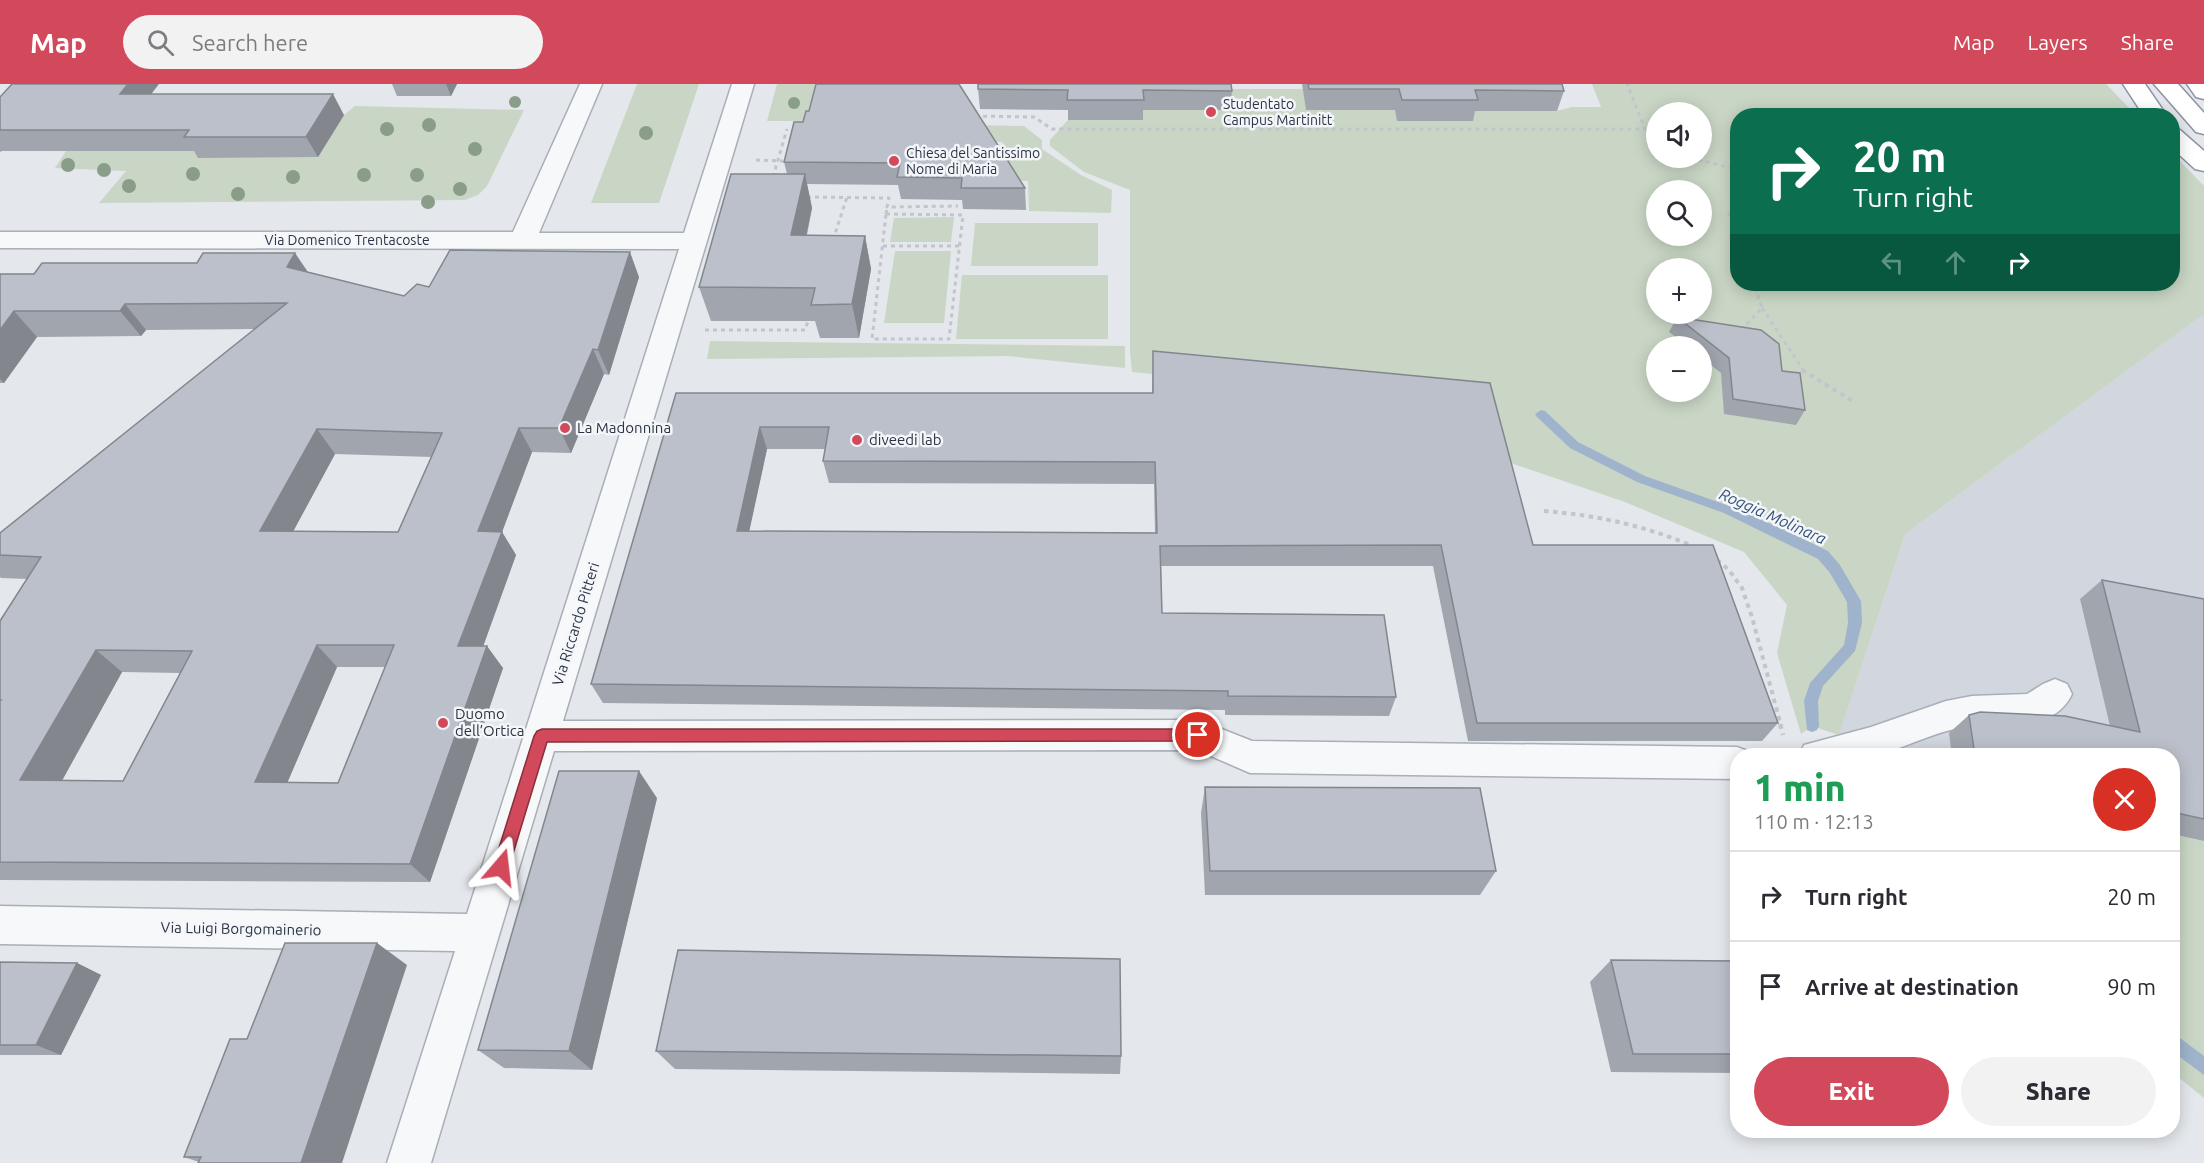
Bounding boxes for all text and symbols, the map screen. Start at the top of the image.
search box [123,15,543,69]
icon: search [144,26,177,59]
text: Map [30,27,87,58]
text: Search here [192,30,308,55]
text: Map [1953,30,1994,54]
text: Layers [2027,30,2088,54]
text: Share [2121,30,2174,54]
place label: Studentato Campus Martinitt [1223,96,1333,128]
map controls [1646,102,1712,402]
button: sound [1646,102,1712,168]
marker: Studentato Campus Martinitt [1204,105,1218,119]
icon: right [1754,132,1832,210]
text: 20 m [1853,133,1947,180]
place label: Chiesa del Santissimo Nome di Maria [906,145,1040,177]
marker: Chiesa del Santissimo Nome di Maria [887,154,901,168]
button: search [1646,180,1712,246]
text: Turn right [1853,182,1973,212]
street label: Via Domenico Trentacoste [264,232,430,248]
icon: left [1876,246,1909,279]
icon: ahead [1939,246,1972,279]
icon: right [2002,246,2035,279]
button: + [1646,258,1712,324]
button: − [1646,336,1712,402]
place label: La Madonnina [577,419,671,436]
marker: La Madonnina [558,421,572,435]
place label: diveedi lab [869,431,942,448]
marker: diveedi lab [850,433,864,447]
water label: Roggia Molinara [1717,484,1829,548]
street label: Via Riccardo Pitteri [549,560,602,688]
place label: Duomo dell’Ortica [455,705,525,739]
pin [1172,709,1223,760]
marker: Duomo dell’Ortica [436,716,450,730]
icon: arrive [1181,718,1214,751]
text: 1 min [1754,767,1846,808]
button: close [2093,768,2156,831]
text: 110 m · 12:13 [1754,810,1874,833]
position arrow [469,835,533,899]
icon: right [1754,880,1787,913]
text: Turn right [1805,884,1907,909]
text: 20 m [2107,884,2156,909]
street label: Via Luigi Borgomainerio [160,919,322,938]
icon: arrive [1754,970,1787,1003]
text: Arrive at destination [1805,974,2019,999]
text: 90 m [2107,974,2156,999]
button: Exit [1754,1057,1949,1126]
button: Share [1961,1057,2156,1126]

